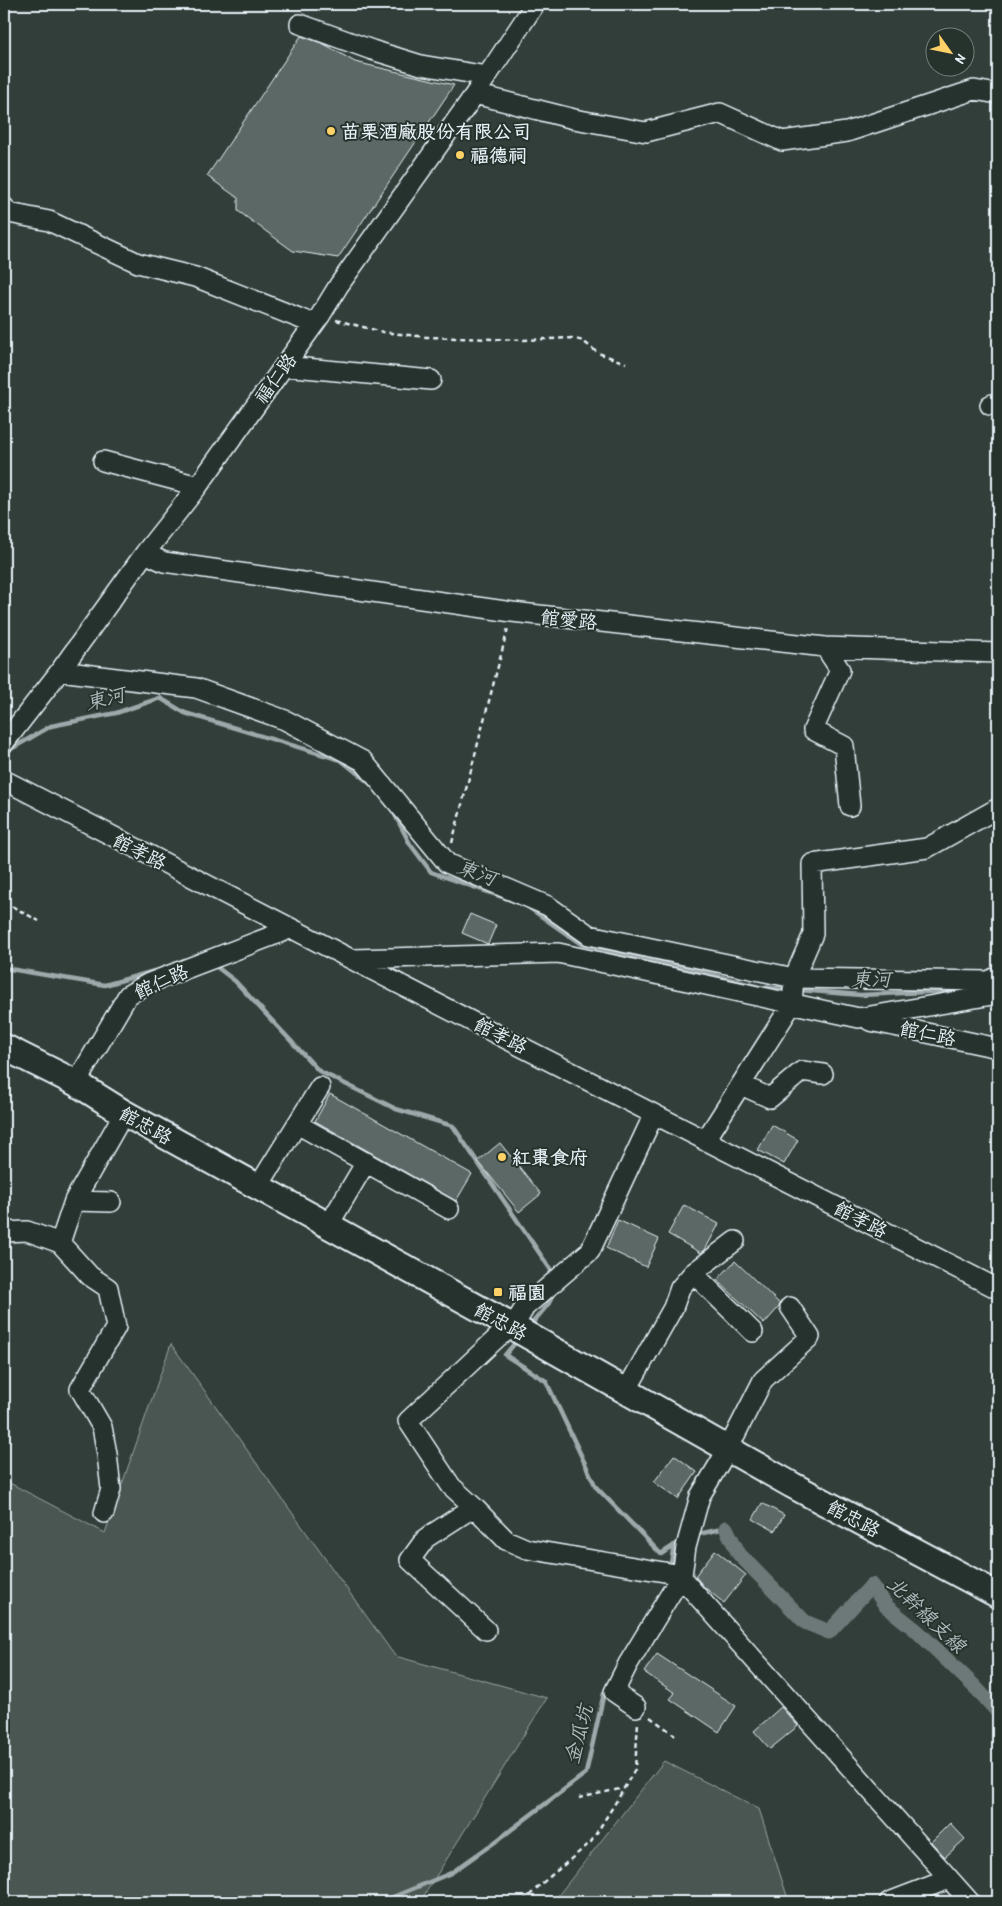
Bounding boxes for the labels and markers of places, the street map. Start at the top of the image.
place label: 苗栗酒廠股份有限公司 [341,118,531,144]
marker: 苗栗酒廠股份有限公司 [325,125,337,137]
place label: 福德祠 [470,142,527,168]
marker: 福德祠 [454,149,466,161]
place label: 紅棗食府 [512,1144,588,1170]
marker: 紅棗食府 [496,1151,508,1163]
place label: 福園 [508,1279,546,1305]
marker: 福園 [492,1286,504,1298]

